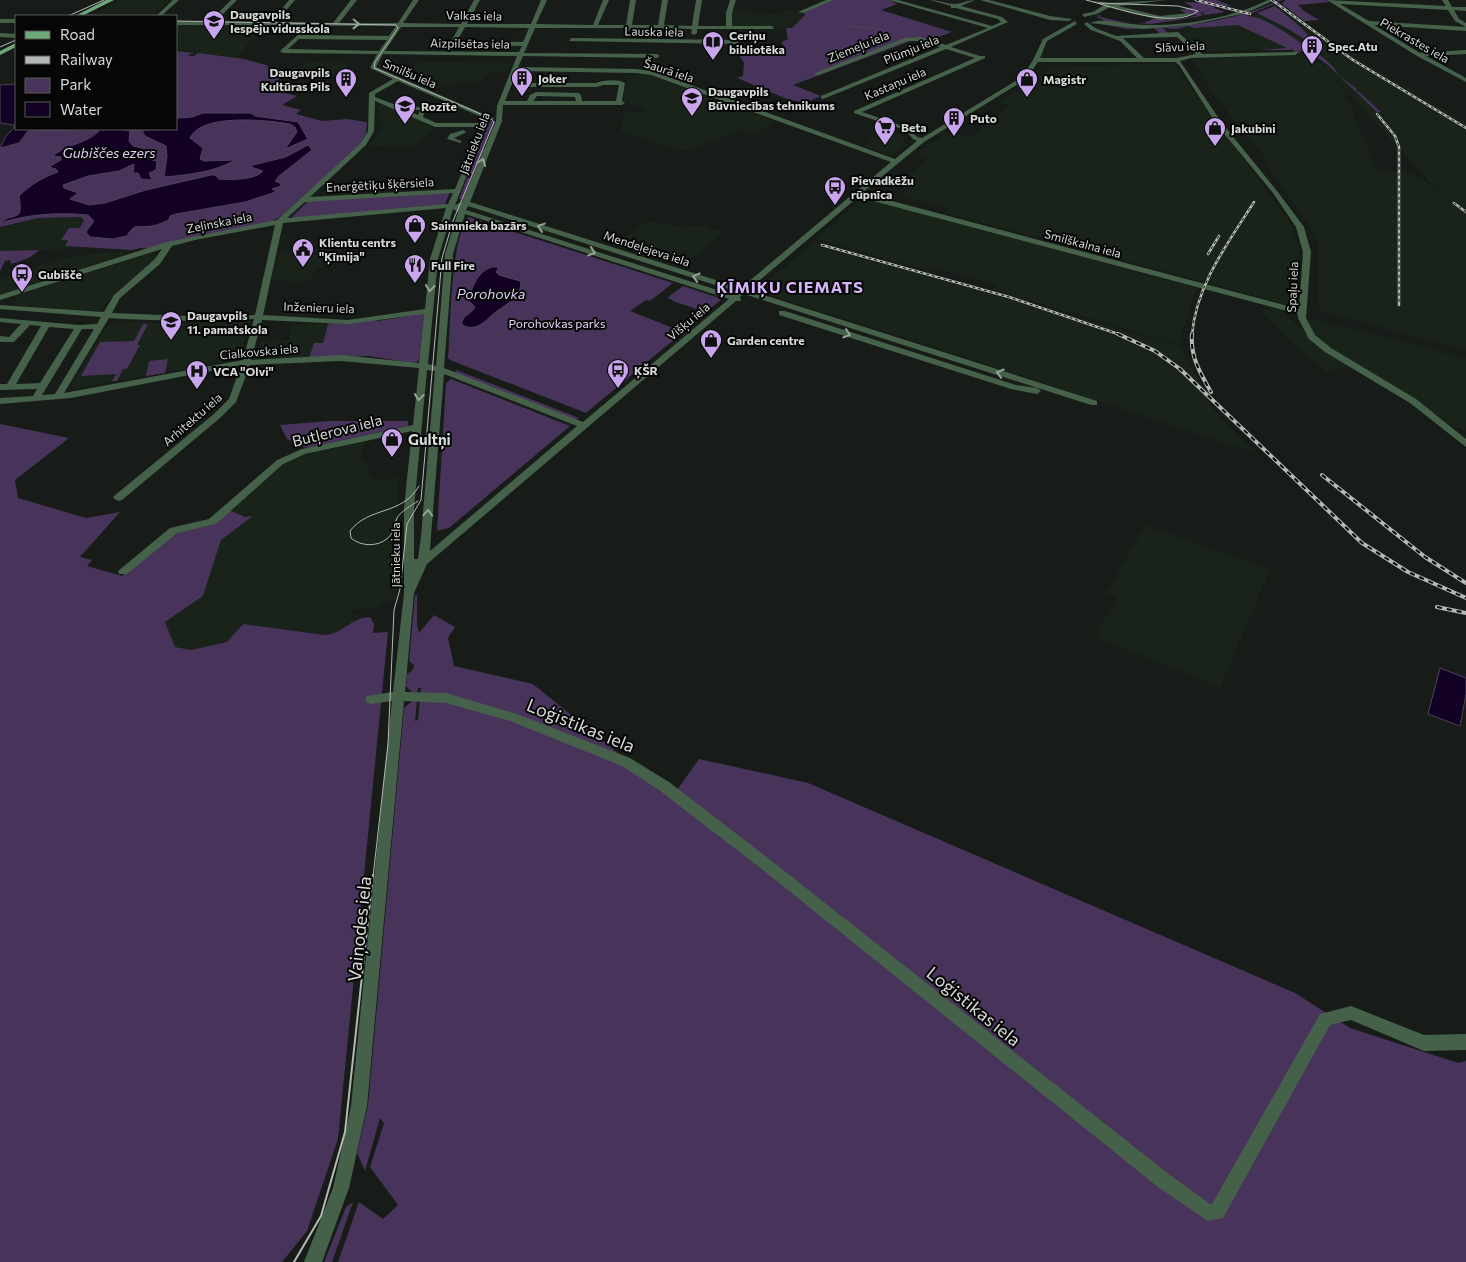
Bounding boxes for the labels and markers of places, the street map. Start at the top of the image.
place label: Daugavpils Iespēju vidusskola [230,7,330,35]
school or university icon: Daugavpils Iespēju vidusskola [202,9,226,40]
place label: Ceriņu bibliotēka [729,28,785,56]
library icon: Ceriņu bibliotēka [701,30,725,61]
building icon: Spec.Atu [1300,34,1324,65]
place label: Spec.Atu [1328,39,1378,53]
place label: Daugavpils Kultūras Pils [261,65,330,93]
building icon: Joker [510,66,534,97]
building icon: Daugavpils Kultūras Pils [334,67,358,98]
shop icon: Magistr [1015,67,1039,98]
place label: Joker [538,71,567,86]
place label: Magistr [1043,72,1086,86]
place label: Daugavpils Būvniecības tehnikums [708,84,835,112]
school or university icon: Daugavpils Būvniecības tehnikums [680,86,704,117]
school or university icon: Rozīte [393,94,417,125]
place label: Rozīte [421,99,457,113]
building icon: Puto [942,106,966,137]
place label: Puto [970,111,997,125]
supermarket icon: Beta [873,115,897,146]
shop icon: Jakubini [1203,116,1227,147]
place label: Beta [901,120,927,134]
place label: Jakubini [1231,121,1276,136]
place label: Pievadkēžu rūpnīca [851,173,914,201]
bus stop icon: Pievadkēžu rūpnīca [823,175,847,206]
shop icon: Saimnieka bazārs [403,213,427,244]
place label: Saimnieka bazārs [431,218,527,232]
place label: Klientu centrs "Ķīmija" [319,235,396,265]
public building icon: Klientu centrs "Ķīmija" [291,237,315,268]
restaurant icon: Full Fire [403,253,427,284]
place label: Full Fire [431,258,475,272]
bus stop icon: Gubišče [10,262,34,293]
place label: Gubišče [38,267,82,281]
place label: Daugavpils 11. pamatskola [187,308,268,336]
school or university icon: Daugavpils 11. pamatskola [159,310,183,341]
shop icon: Garden centre [699,328,723,359]
place label: Garden centre [727,333,805,347]
bus stop icon: ĶŠR [606,358,630,389]
hospital icon: VCA "Olvi" [185,359,209,390]
place label: ĶŠR [634,363,659,379]
place label: VCA "Olvi" [213,364,274,378]
shop icon: Gultņi [380,427,404,458]
place label: Gultņi [408,430,451,450]

